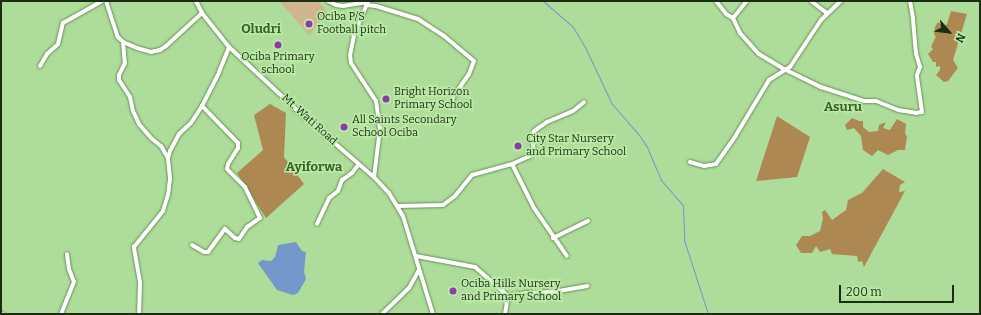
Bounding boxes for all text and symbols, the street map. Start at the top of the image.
place label: Ociba P/S Football pitch [317,11,386,37]
north arrow [929,12,969,52]
marker: Ociba P/S Football pitch [304,19,314,29]
district label: Oludri [241,21,281,37]
text: N [952,31,968,45]
marker: Ociba Primary school [273,40,283,50]
place label: Ociba Primary school [241,51,315,77]
place label: Bright Horizon Primary School [394,86,473,112]
street label: Mt. Wati Road [279,92,339,148]
marker: Bright Horizon Primary School [381,94,391,104]
district label: Asuru [824,99,862,115]
place label: All Saints Secondary School Ociba [352,114,457,140]
marker: All Saints Secondary School Ociba [339,122,349,132]
place label: City Star Nursery and Primary School [526,133,626,159]
marker: City Star Nursery and Primary School [513,141,523,151]
district label: Ayiforwa [286,159,342,175]
scale bar [841,277,956,303]
place label: Ociba Hills Nursery and Primary School [461,278,561,304]
text: 200 m [846,285,882,299]
marker: Ociba Hills Nursery and Primary School [448,286,458,296]

